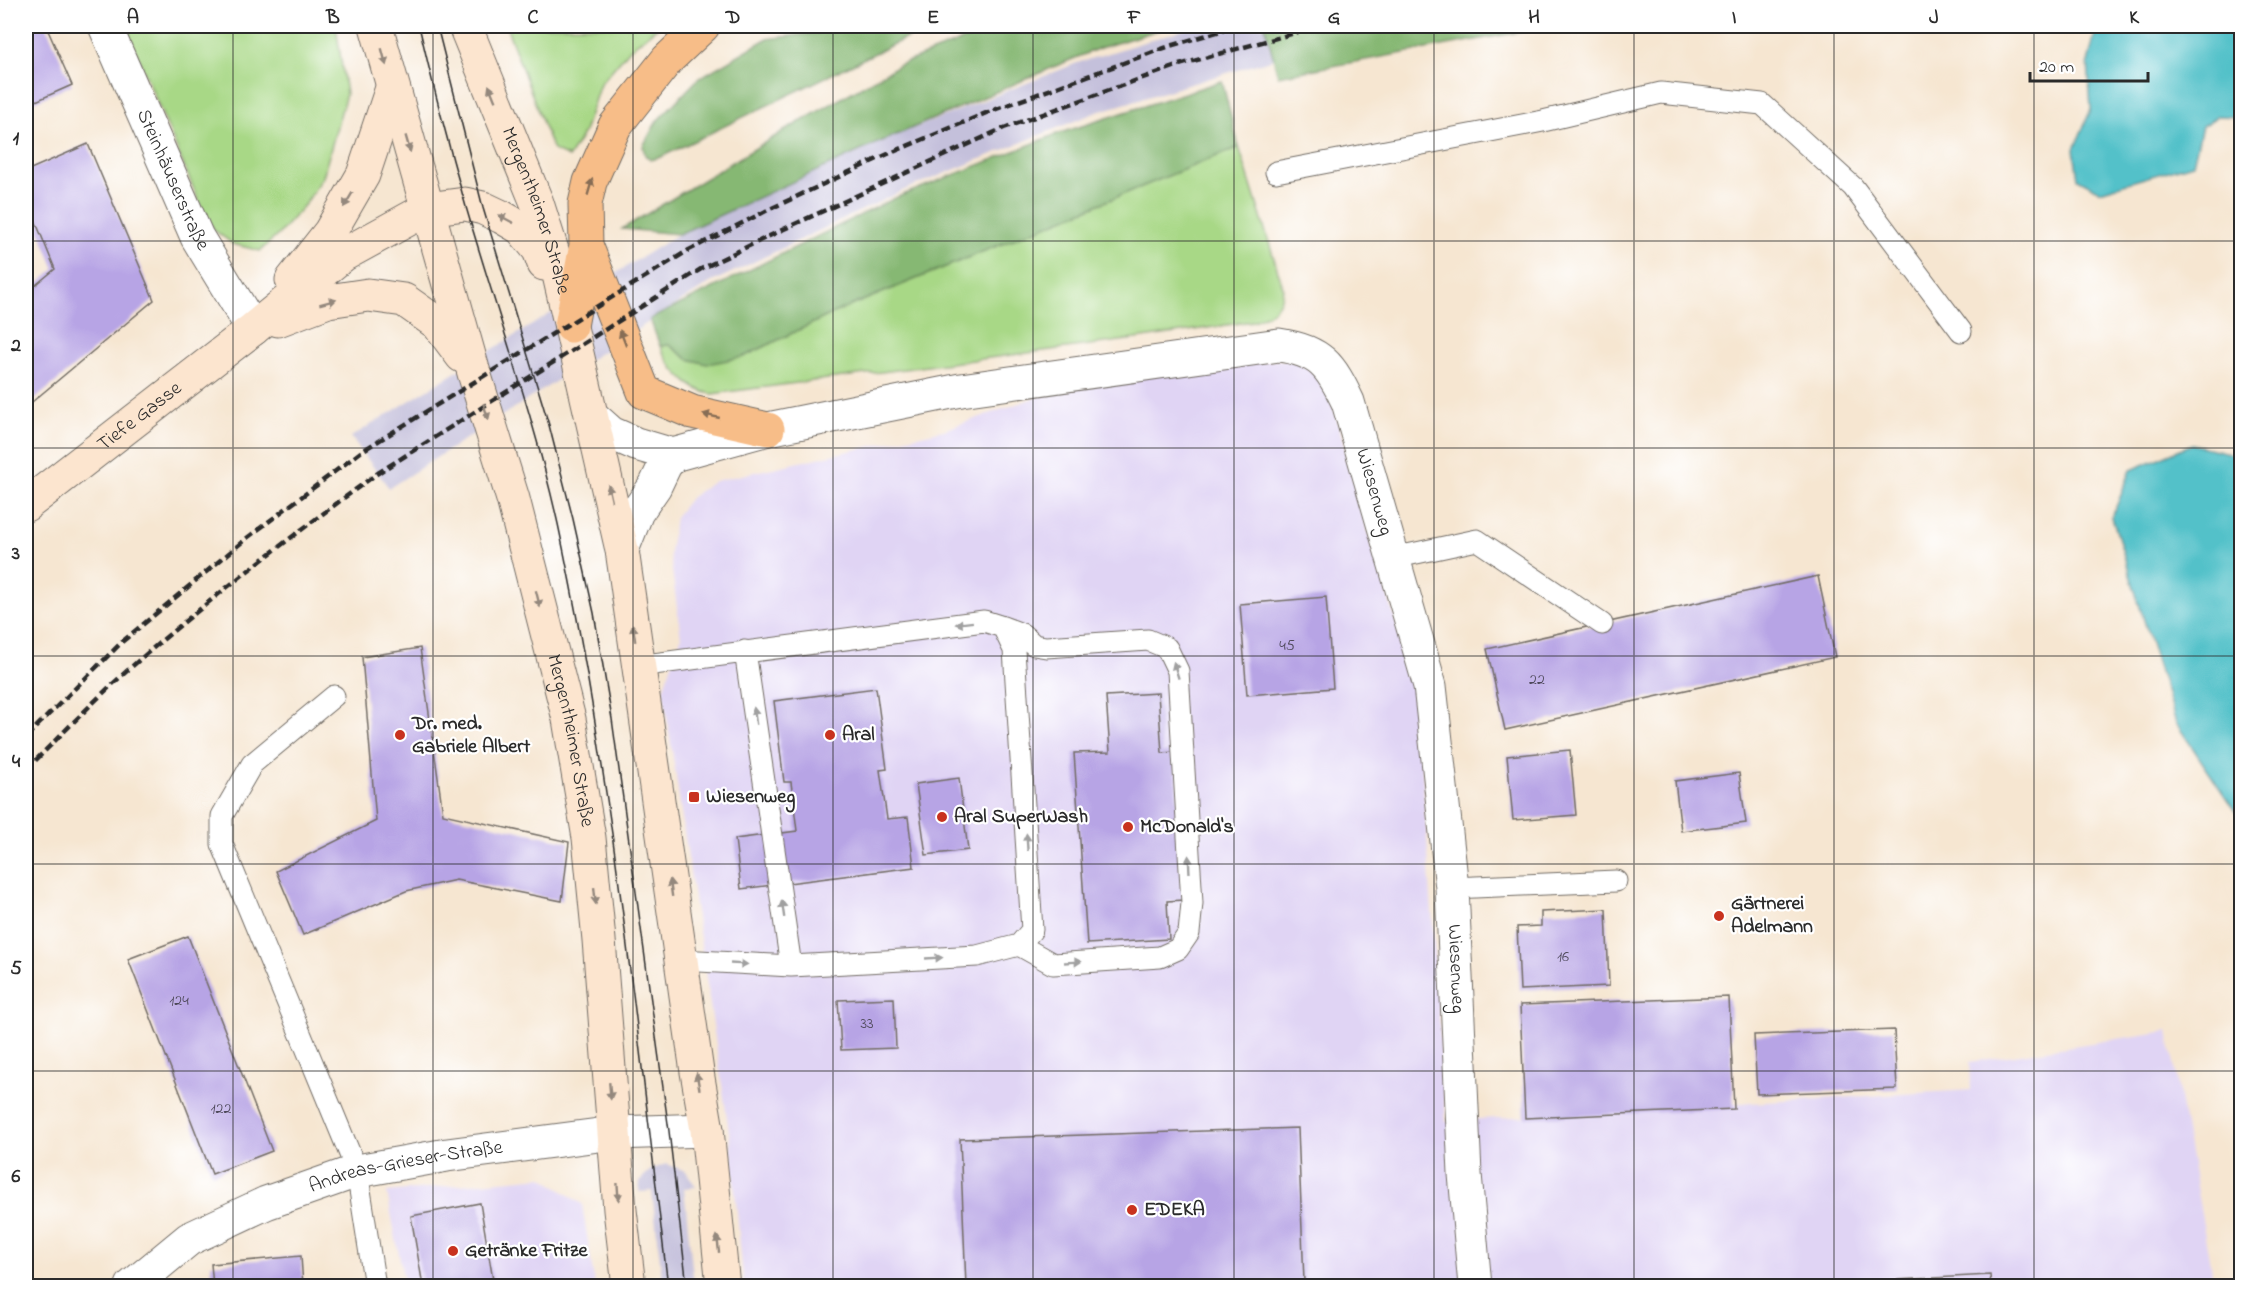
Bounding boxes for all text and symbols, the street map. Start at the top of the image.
text: A [127,4,139,33]
text: B [325,4,340,33]
text: C [528,4,539,33]
text: D [725,4,740,33]
text: E [927,4,939,33]
text: F [1127,4,1141,33]
text: G [1328,4,1341,33]
text: H [1528,4,1540,33]
text: I [1732,4,1737,33]
text: J [1929,4,1939,33]
text: K [2129,4,2140,33]
scale bar [2030,45,2148,83]
one-way arrow [380,48,389,66]
text: 20 m [2039,55,2074,81]
one-way arrow [487,83,497,101]
street label: Steinhäuserstraße [129,105,217,256]
street label: Mergentheimer Straße [493,123,578,297]
text: 1 [13,125,20,154]
one-way arrow [404,135,414,153]
one-way arrow [585,178,595,196]
one-way arrow [343,192,354,208]
one-way arrow [497,214,514,224]
one-way arrow [319,297,337,307]
one-way arrow [617,329,627,347]
text: 2 [10,332,21,361]
street label: Tiefe Gasse [91,375,188,459]
one-way arrow [482,403,491,421]
one-way arrow [701,411,720,420]
street label: Wiesenweg [1348,445,1400,539]
one-way arrow [604,483,614,502]
text: 3 [11,540,20,569]
one-way arrow [534,590,544,609]
one-way arrow [955,619,974,628]
one-way arrow [629,623,638,642]
house number: 45 [1279,634,1295,658]
street label: Mergentheimer Straße [539,651,601,829]
one-way arrow [1171,661,1180,679]
house number: 22 [1529,668,1545,692]
one-way arrow [750,706,759,725]
place label: Dr. med. Gabriele Albert [411,710,530,762]
place label: Aral [842,721,875,750]
marker: Dr. med. Gabriele Albert [393,728,407,742]
marker: Aral [823,728,837,742]
text: 4 [12,748,21,777]
place label: Wiesenweg [706,783,795,813]
marker: Wiesenweg [687,790,701,804]
place label: Aral SuperWash [954,803,1088,832]
marker: Aral SuperWash [935,810,949,824]
place label: McDonald's [1140,813,1234,842]
marker: McDonald's [1121,820,1135,834]
one-way arrow [1022,832,1031,851]
one-way arrow [1185,855,1194,874]
one-way arrow [666,878,675,897]
one-way arrow [590,887,600,906]
place label: Gärtnerei Adelmann [1731,890,1813,942]
one-way arrow [778,899,787,918]
marker: Gärtnerei Adelmann [1712,909,1726,923]
street label: Wiesenweg [1439,924,1472,1014]
house number: 16 [1557,945,1569,969]
one-way arrow [924,954,943,963]
text: 5 [10,955,22,984]
one-way arrow [1063,958,1082,967]
one-way arrow [730,959,749,968]
house number: 124 [169,989,189,1013]
house number: 33 [860,1012,874,1036]
one-way arrow [694,1071,703,1090]
one-way arrow [605,1081,615,1100]
house number: 122 [211,1097,232,1121]
street label: Andreas-Grieser-Straße [305,1133,504,1201]
text: 6 [12,1163,21,1192]
one-way arrow [614,1182,623,1201]
place label: EDEKA [1144,1196,1205,1225]
marker: EDEKA [1125,1203,1139,1217]
one-way arrow [714,1234,723,1253]
place label: Getränke Fritze [465,1237,588,1266]
marker: Getränke Fritze [446,1244,460,1258]

